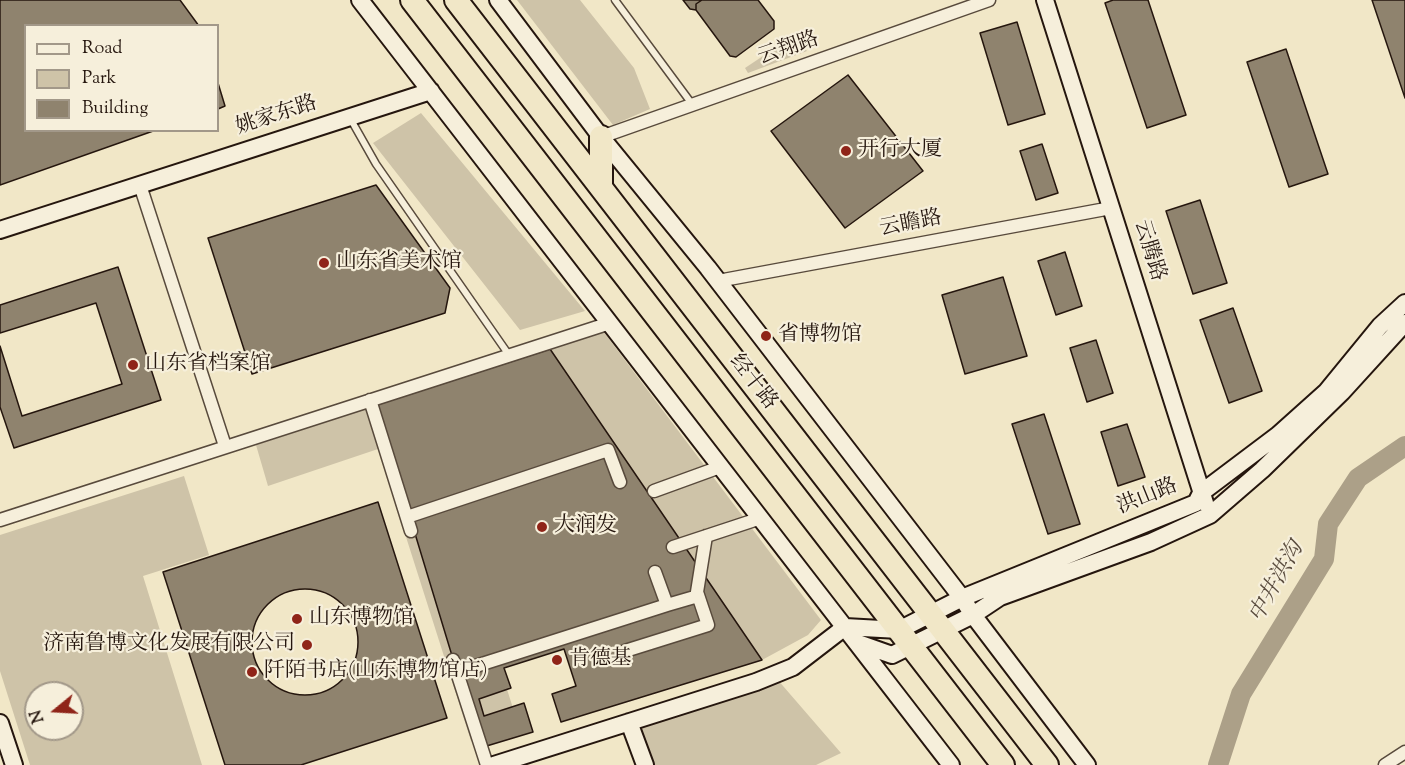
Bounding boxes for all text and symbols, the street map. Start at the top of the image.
legend [24,24,219,132]
street label: 云翔路 [755,28,823,72]
text: Road [82,36,122,62]
text: Park [82,66,116,92]
street label: 姚家东路 [233,92,321,142]
text: Building [82,96,148,122]
place label: 开行大厦 [858,138,942,164]
marker: 开行大厦 [839,144,853,158]
street label: 云瞻路 [878,207,944,243]
street label: 云腾路 [1127,217,1169,285]
place label: 山东省美术馆 [336,250,462,276]
marker: 山东省美术馆 [317,256,331,270]
place label: 省博物馆 [778,323,862,349]
marker: 省博物馆 [759,329,773,343]
street label: 经十路 [723,350,781,416]
place label: 山东省档案馆 [145,352,271,378]
marker: 山东省档案馆 [126,358,140,372]
street label: 洪山路 [1114,475,1182,521]
place label: 大润发 [554,514,617,540]
marker: 大润发 [535,520,549,534]
water label: 中井洪沟 [1245,538,1311,628]
place label: 山东博物馆 [309,606,414,632]
marker: 山东博物馆 [290,612,304,626]
place label: 济南鲁博文化发展有限公司 [43,632,295,658]
marker: 济南鲁博文化发展有限公司 [300,638,314,652]
place label: 肯德基 [569,647,632,673]
marker: 肯德基 [550,653,564,667]
place label: 阡陌书店(山东博物馆店) [264,659,488,685]
marker: 阡陌书店(山东博物馆店) [245,665,259,679]
north arrow [24,681,84,741]
text: N [25,706,51,726]

